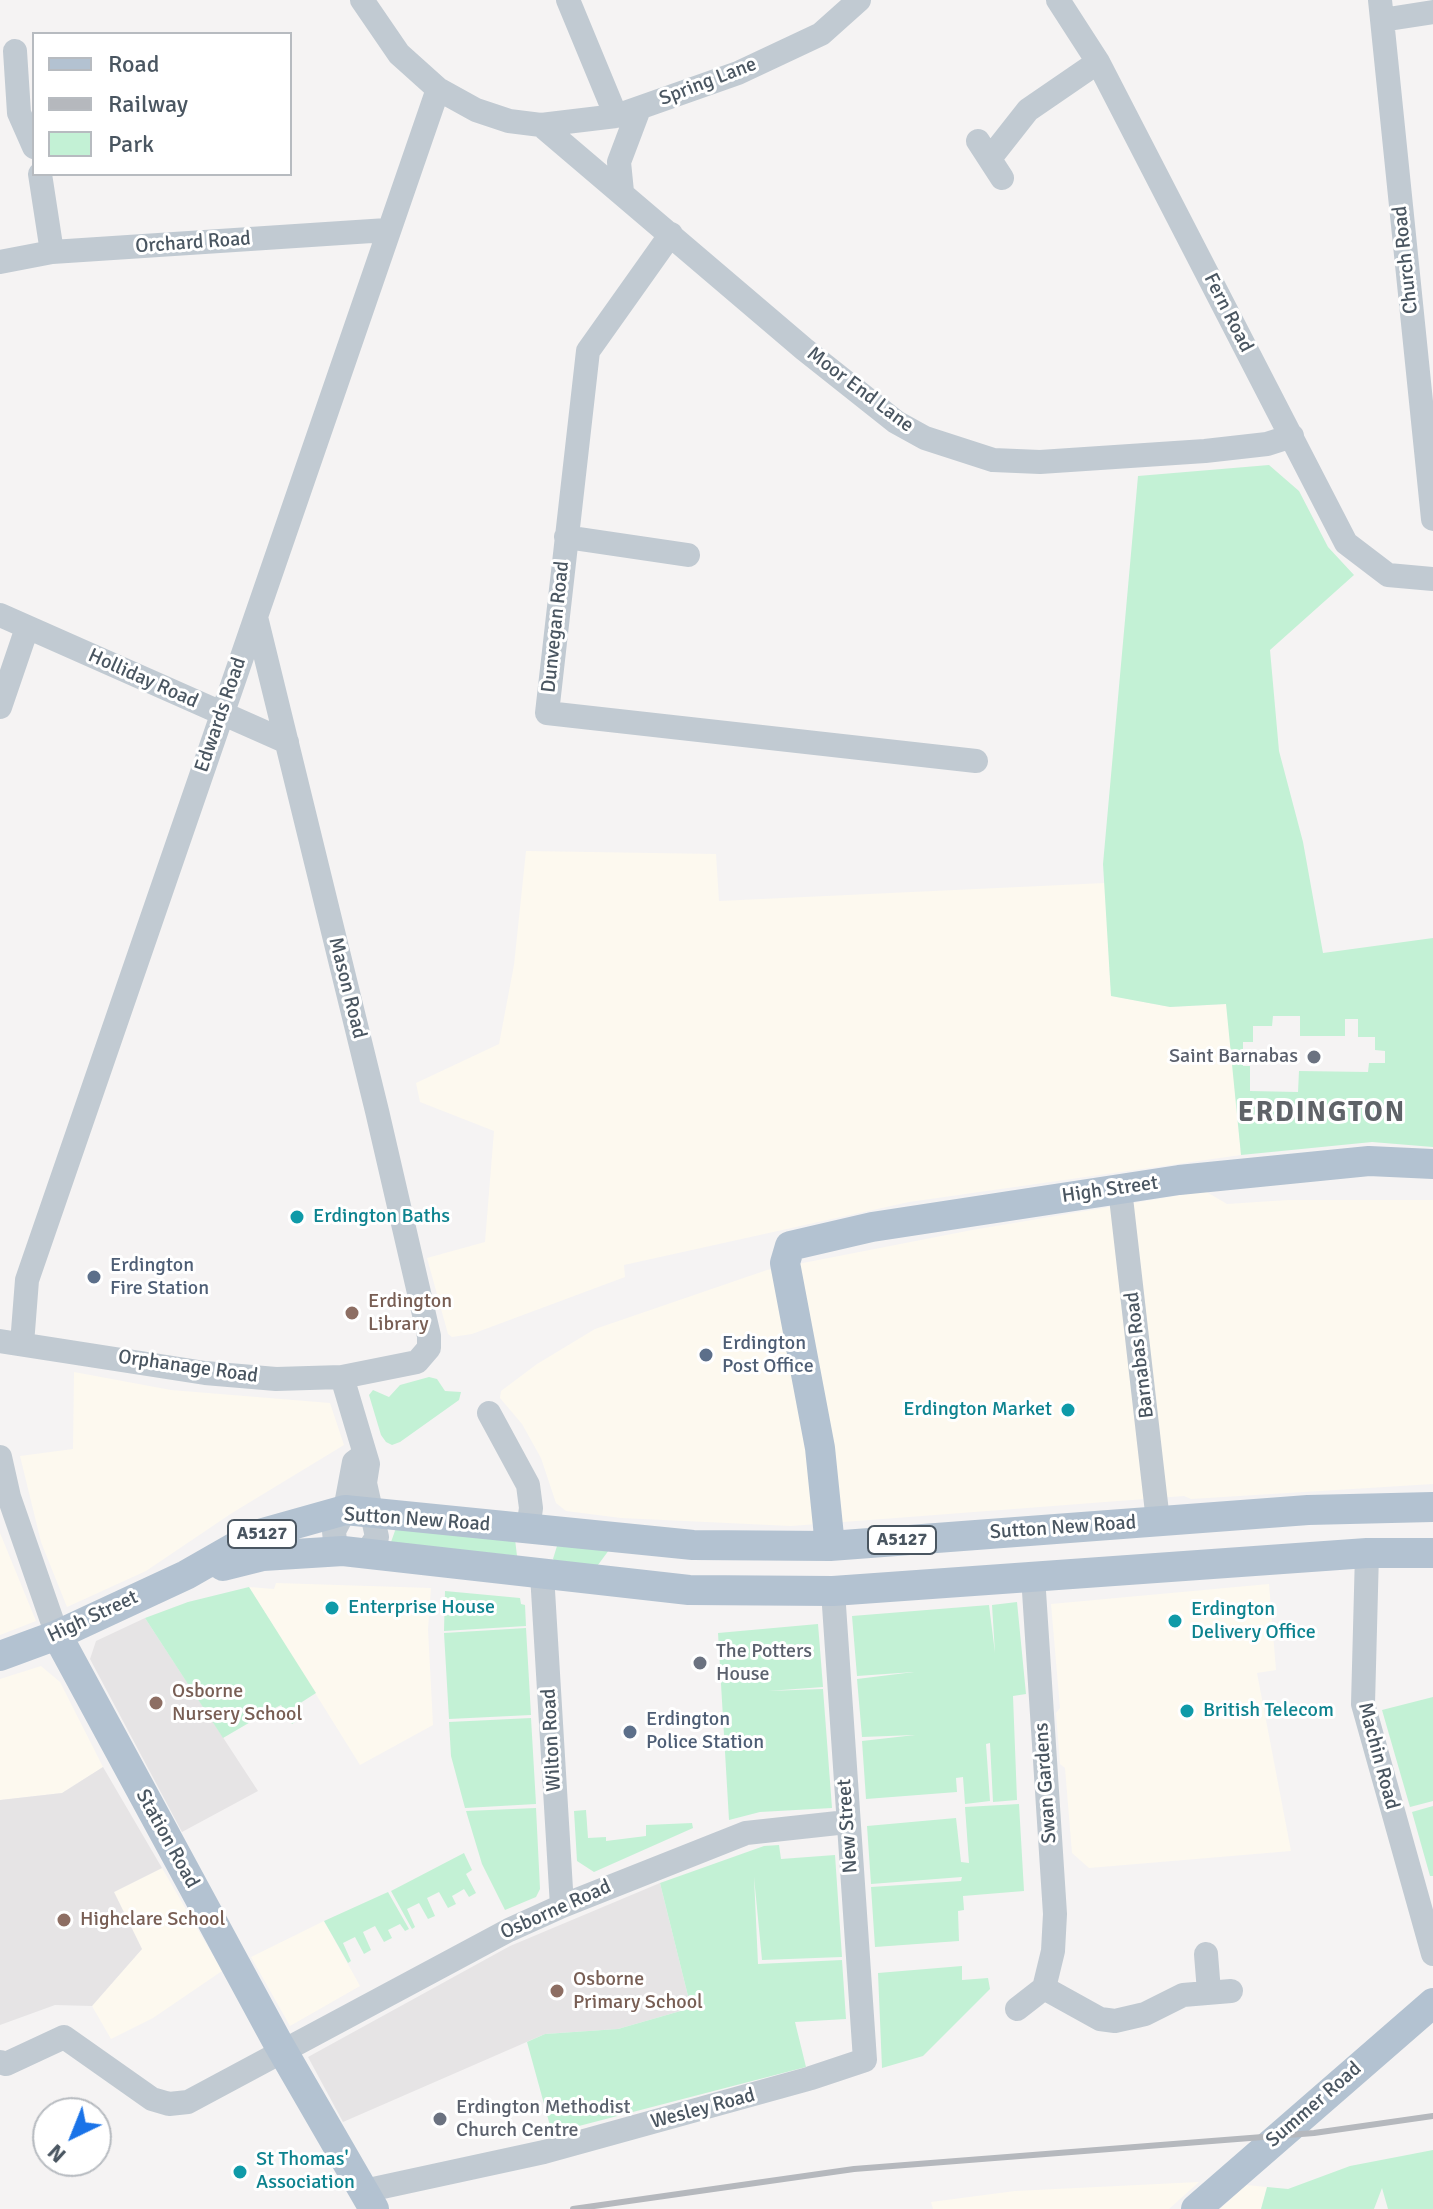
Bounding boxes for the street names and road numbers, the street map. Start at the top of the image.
street label: Spring Lane [656,53,760,111]
street label: Church Road [1388,205,1424,315]
street label: Orchard Road [135,227,251,259]
street label: Fern Road [1198,270,1258,356]
street label: Moor End Lane [802,342,918,438]
street label: Dunvegan Road [537,560,575,694]
street label: Holliday Road [84,644,202,714]
street label: Edwards Road [190,654,252,776]
street label: Mason Road [323,935,371,1041]
street label: High Street [1060,1171,1160,1209]
street label: Barnabas Road [1120,1290,1160,1420]
street label: Orphanage Road [117,1345,259,1389]
street label: Sutton New Road [343,1503,491,1537]
street label: Sutton New Road [989,1511,1137,1545]
road number: A5127 [228,1520,296,1548]
road number: A5127 [868,1526,936,1554]
street label: High Street [44,1586,142,1648]
street label: Wilton Road [537,1688,567,1792]
street label: Machin Road [1352,1700,1404,1812]
street label: Swan Gardens [1030,1722,1062,1844]
street label: New Street [833,1778,863,1874]
street label: Station Road [130,1785,204,1893]
street label: Osborne Road [497,1875,615,1945]
street label: Summer Road [1261,2057,1367,2153]
street label: Wesley Road [648,2084,758,2134]

